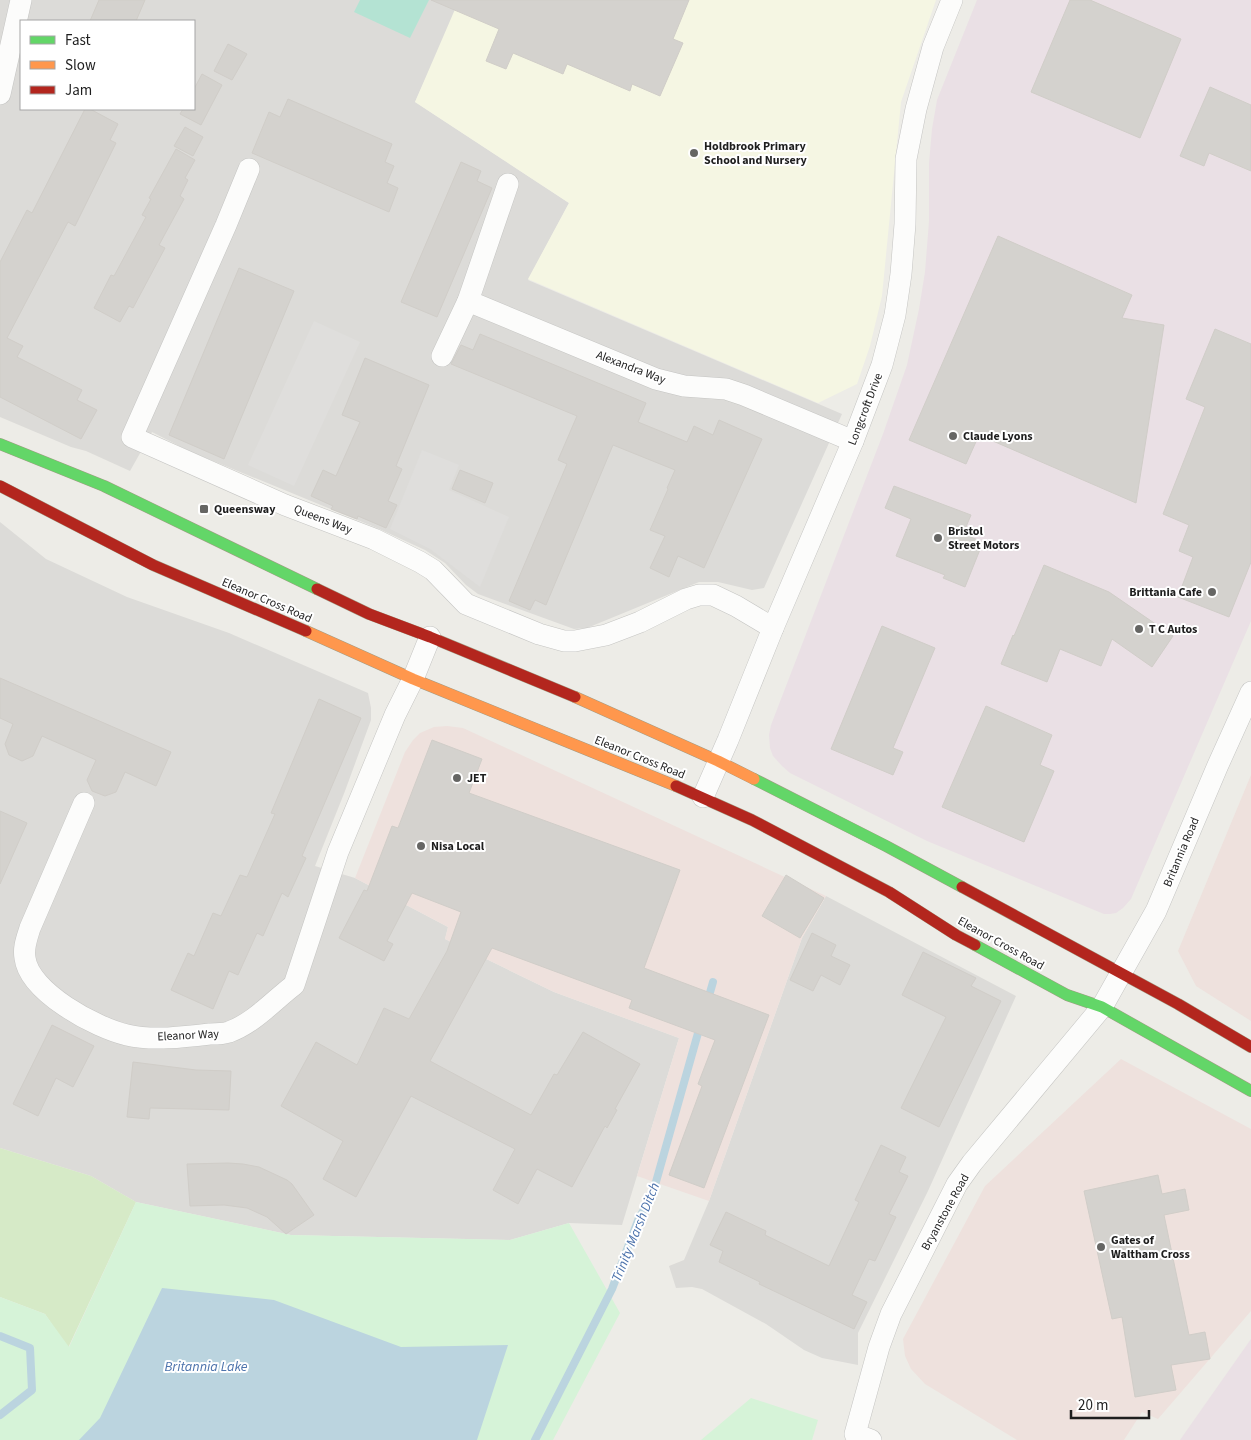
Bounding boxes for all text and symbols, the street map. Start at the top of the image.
legend [20,20,195,110]
text: Fast [65,30,91,51]
text: Slow [65,55,96,76]
text: Jam [65,80,92,101]
place label: Holdbrook Primary School and Nursery [704,138,808,169]
marker: Holdbrook Primary School and Nursery [688,147,700,159]
street label: Alexandra Way [594,346,668,389]
street label: Longcroft Drive [844,371,887,448]
place label: Claude Lyons [963,428,1033,445]
marker: Claude Lyons [947,430,959,442]
place label: Queensway [214,501,276,518]
street label: Queens Way [291,501,355,539]
marker: Queensway [198,503,210,515]
place label: Bristol Street Motors [948,523,1019,554]
marker: Bristol Street Motors [932,532,944,544]
street label: Eleanor Cross Road [219,574,315,627]
place label: Brittania Cafe [1129,584,1202,601]
marker: Brittania Cafe [1206,586,1218,598]
place label: T C Autos [1149,621,1197,638]
marker: T C Autos [1133,623,1145,635]
street label: Eleanor Cross Road [592,732,688,783]
place label: JET [467,770,487,787]
marker: JET [451,772,463,784]
street label: Britannia Road [1159,815,1204,890]
place label: Nisa Local [431,838,485,855]
marker: Nisa Local [415,840,427,852]
street label: Eleanor Cross Road [954,913,1047,974]
street label: Eleanor Way [157,1025,220,1046]
street label: Bryanstone Road [917,1171,974,1254]
water label: Trinity Marsh Ditch [607,1180,665,1285]
place label: Gates of Waltham Cross [1111,1232,1190,1263]
marker: Gates of Waltham Cross [1095,1241,1107,1253]
water label: Britannia Lake [164,1357,248,1377]
scale bar [1071,1388,1148,1420]
text: 20 m [1078,1395,1108,1416]

